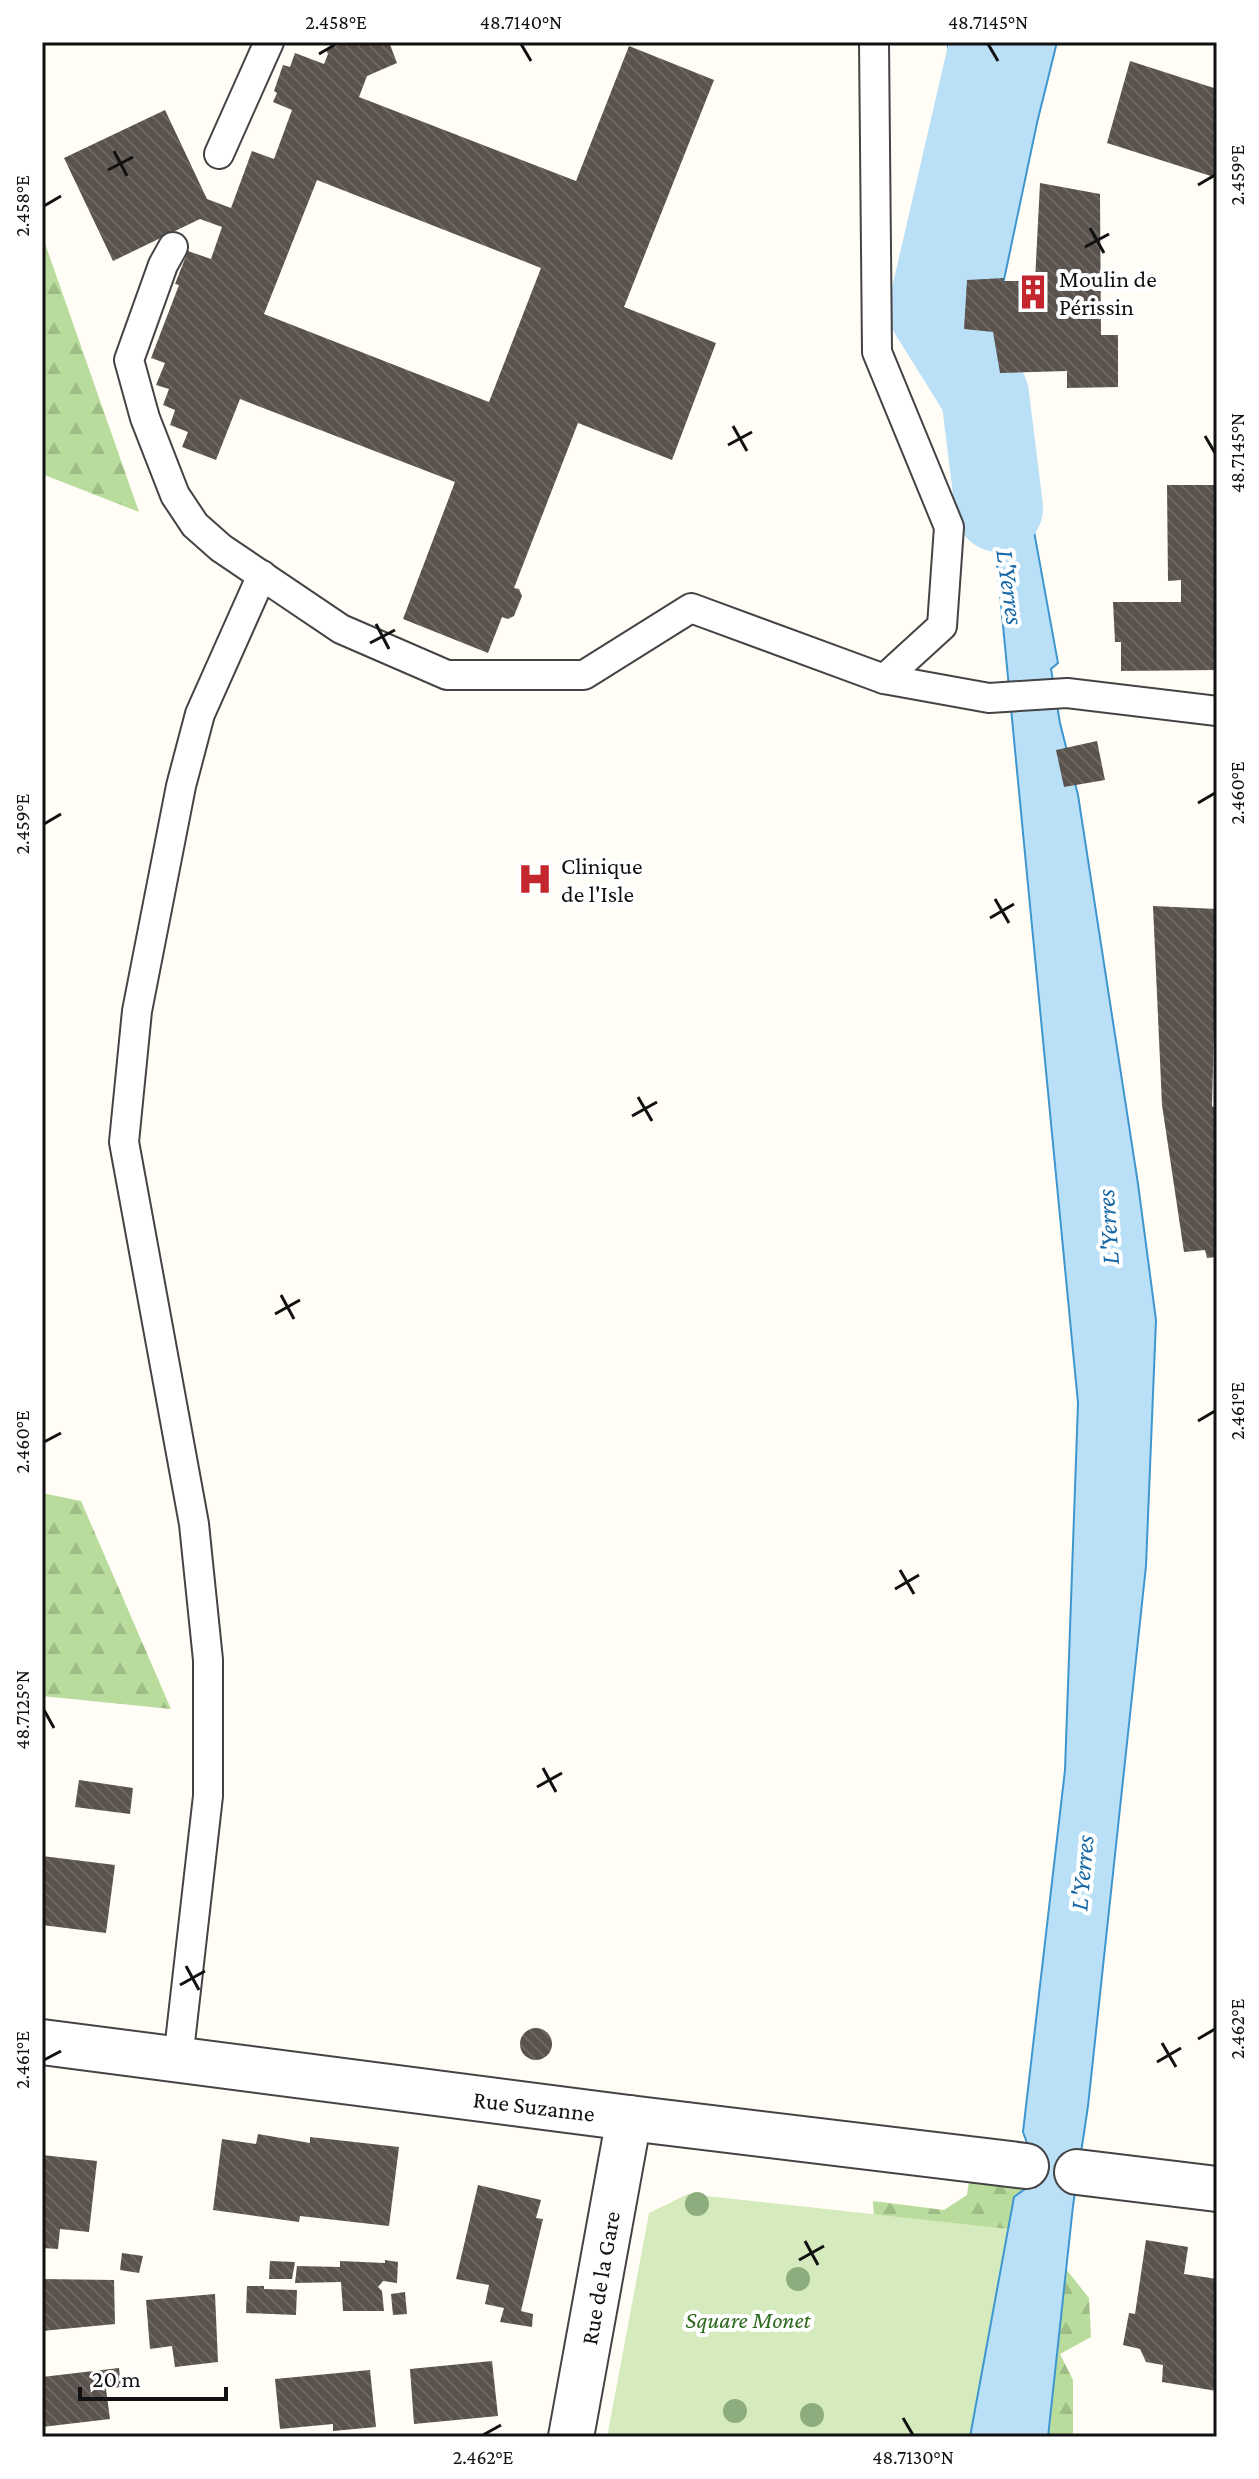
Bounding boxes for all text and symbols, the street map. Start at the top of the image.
text: 2.458°E [305,11,367,33]
text: 48.7140°N [480,11,562,33]
text: 48.7145°N [948,11,1028,33]
text: 2.459°E [1226,144,1248,205]
text: 2.458°E [11,175,33,237]
place label: Moulin de Périssin [1059,265,1157,320]
building icon: Moulin de Périssin [1014,273,1052,311]
text: 48.7145°N [1226,413,1248,493]
water label: L'Yerres [990,547,1030,627]
text: 2.460°E [1226,761,1248,825]
text: 2.459°E [11,793,33,854]
place label: Clinique de l'Isle [561,852,642,907]
hospital icon: Clinique de l'Isle [516,860,554,898]
water label: L'Yerres [1091,1188,1125,1266]
text: 2.461°E [1226,1382,1248,1440]
text: 2.460°E [11,1410,33,1474]
text: 48.7125°N [11,1670,33,1750]
water label: L'Yerres [1064,1834,1100,1912]
text: 2.462°E [1226,1999,1248,2059]
text: 2.461°E [11,2031,33,2089]
street label: Rue Suzanne [472,2085,596,2127]
street label: Rue de la Gare [575,2209,625,2347]
park label: Square Monet [685,2306,812,2333]
scale bar [80,2351,226,2401]
text: 20 m [92,2365,141,2392]
text: 2.462°E [453,2446,513,2468]
text: 48.7130°N [872,2446,954,2468]

